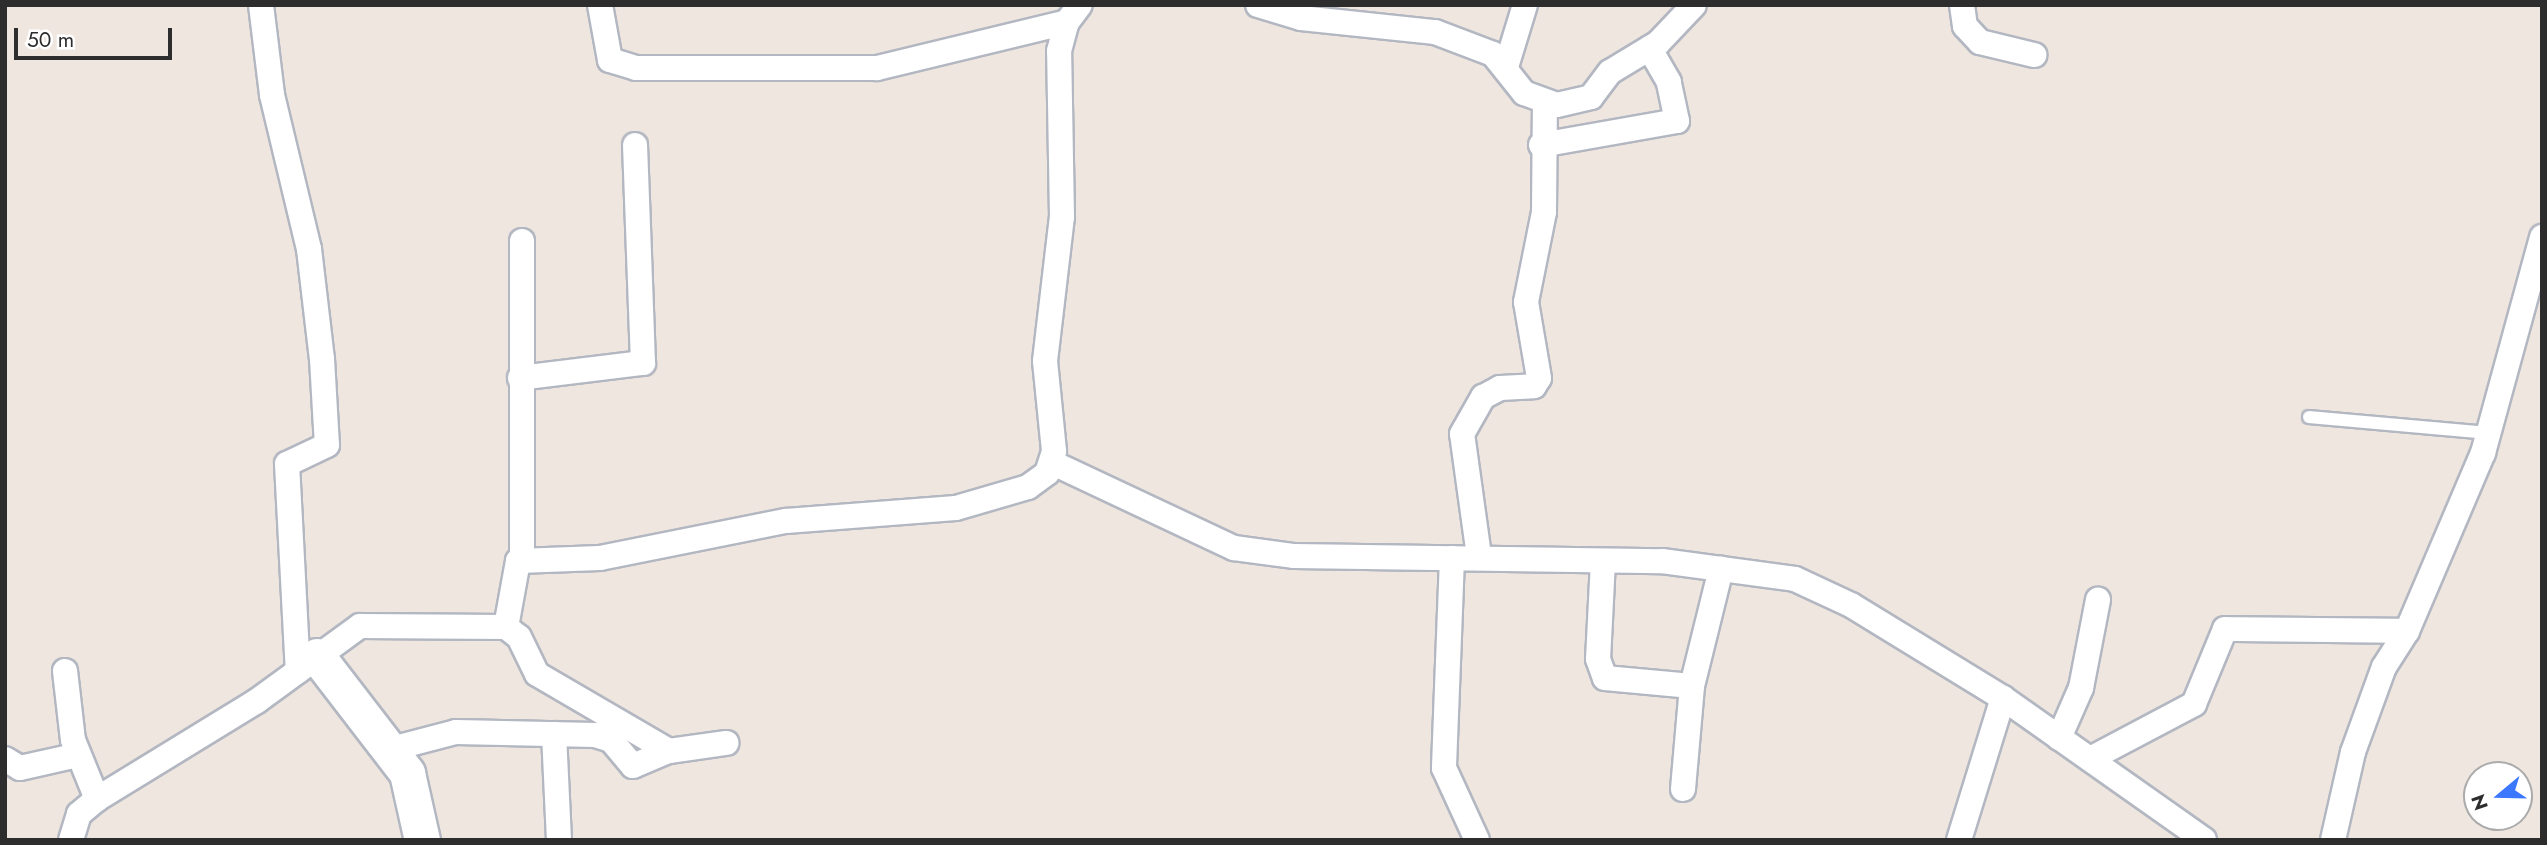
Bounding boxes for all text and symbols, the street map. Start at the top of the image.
scale bar [18,14,175,58]
text: 50 m [27,25,74,55]
north arrow [2463,761,2533,831]
text: N [2464,791,2495,814]

